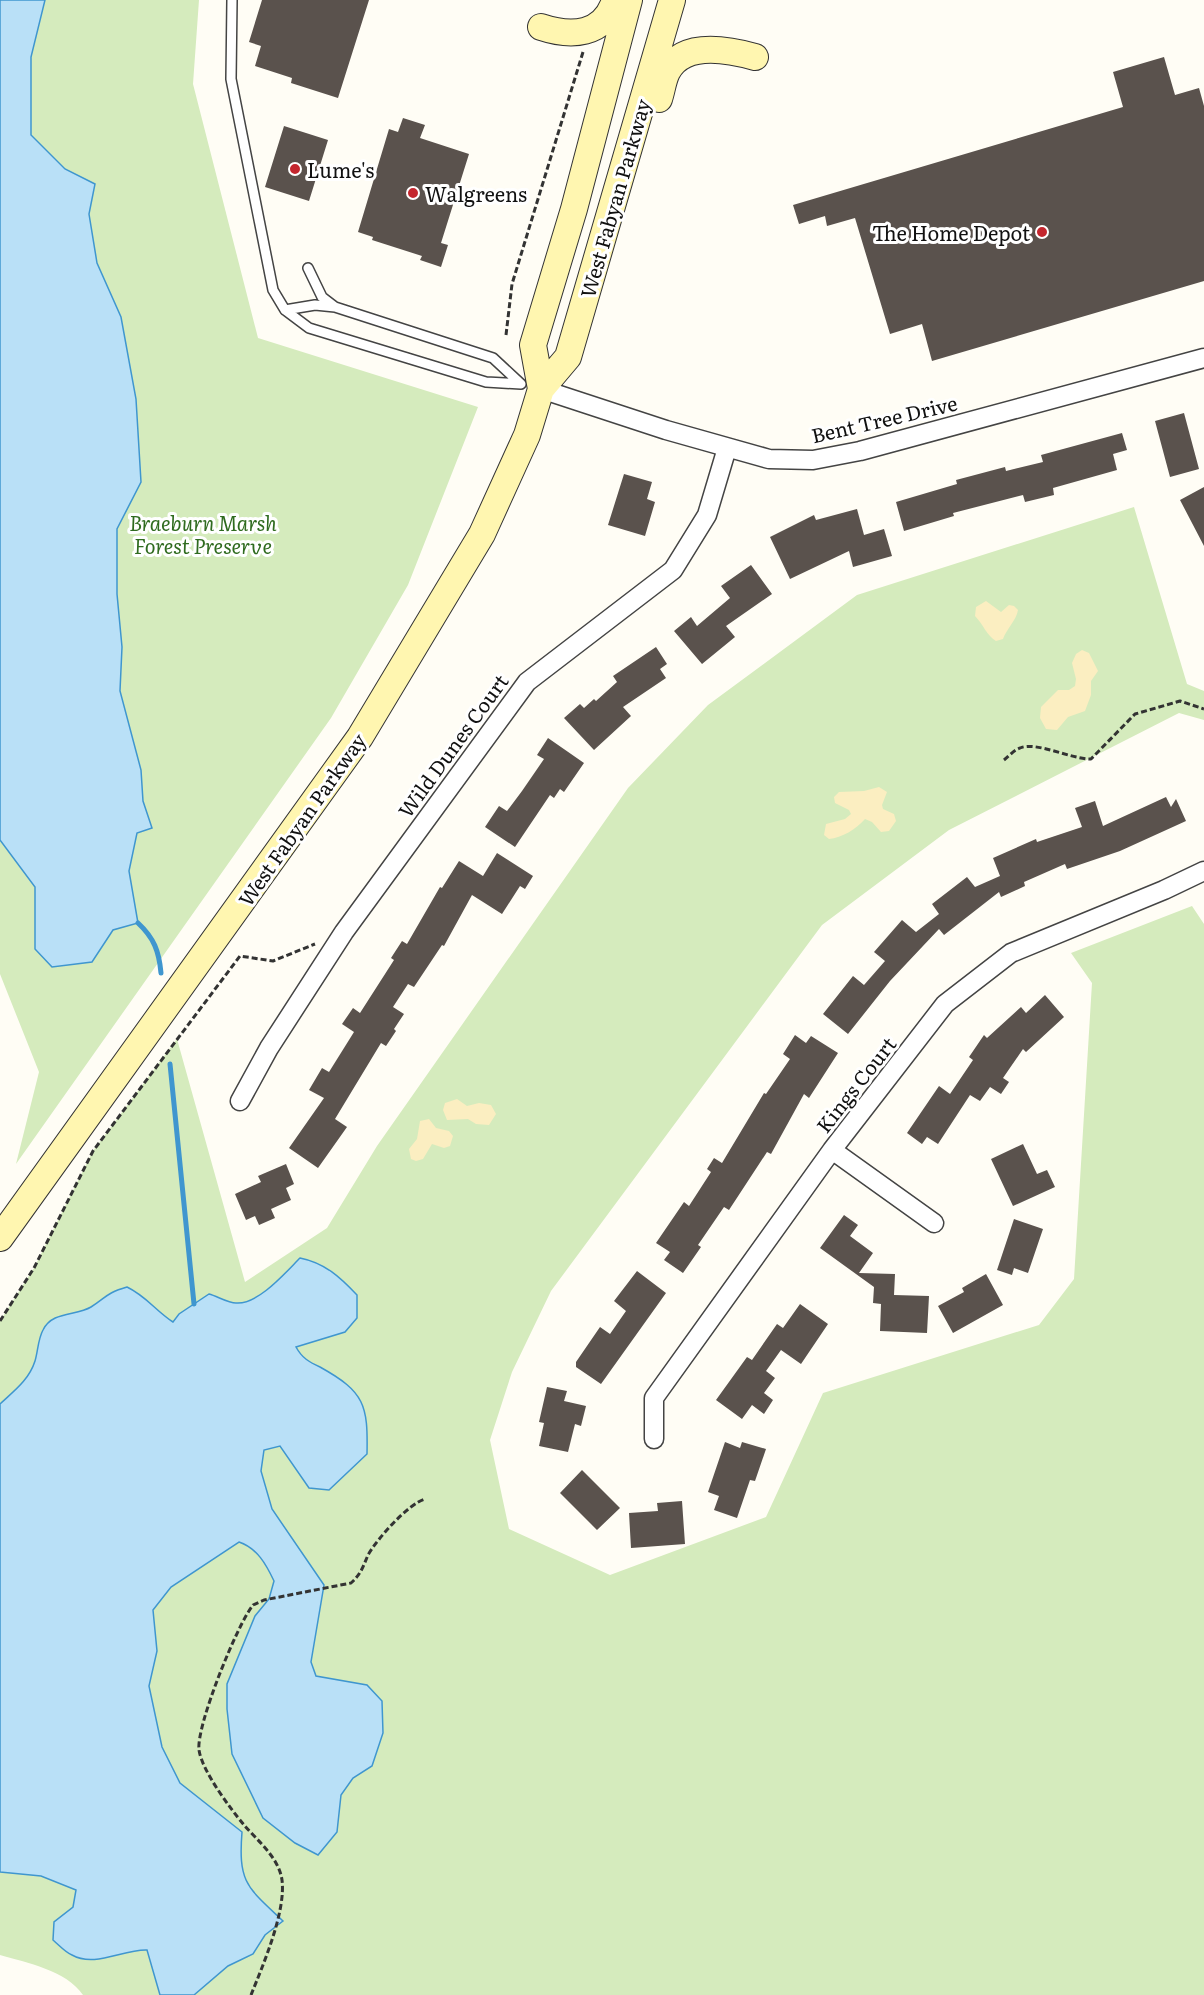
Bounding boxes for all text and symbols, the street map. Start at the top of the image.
street label: West Fabyan Parkway [571,95,657,301]
place label: Lume's [307,154,374,184]
marker: Lume's [288,162,302,176]
place label: Walgreens [425,178,527,208]
marker: Walgreens [406,186,420,200]
place label: The Home Depot [872,217,1030,247]
marker: The Home Depot [1035,225,1049,239]
street label: Bent Tree Drive [808,387,960,449]
park label: Braeburn Marsh Forest Preserve [129,507,277,560]
street label: Wild Dunes Court [390,667,514,823]
street label: West Fabyan Parkway [230,726,372,912]
street label: Kings Court [808,1030,902,1138]

